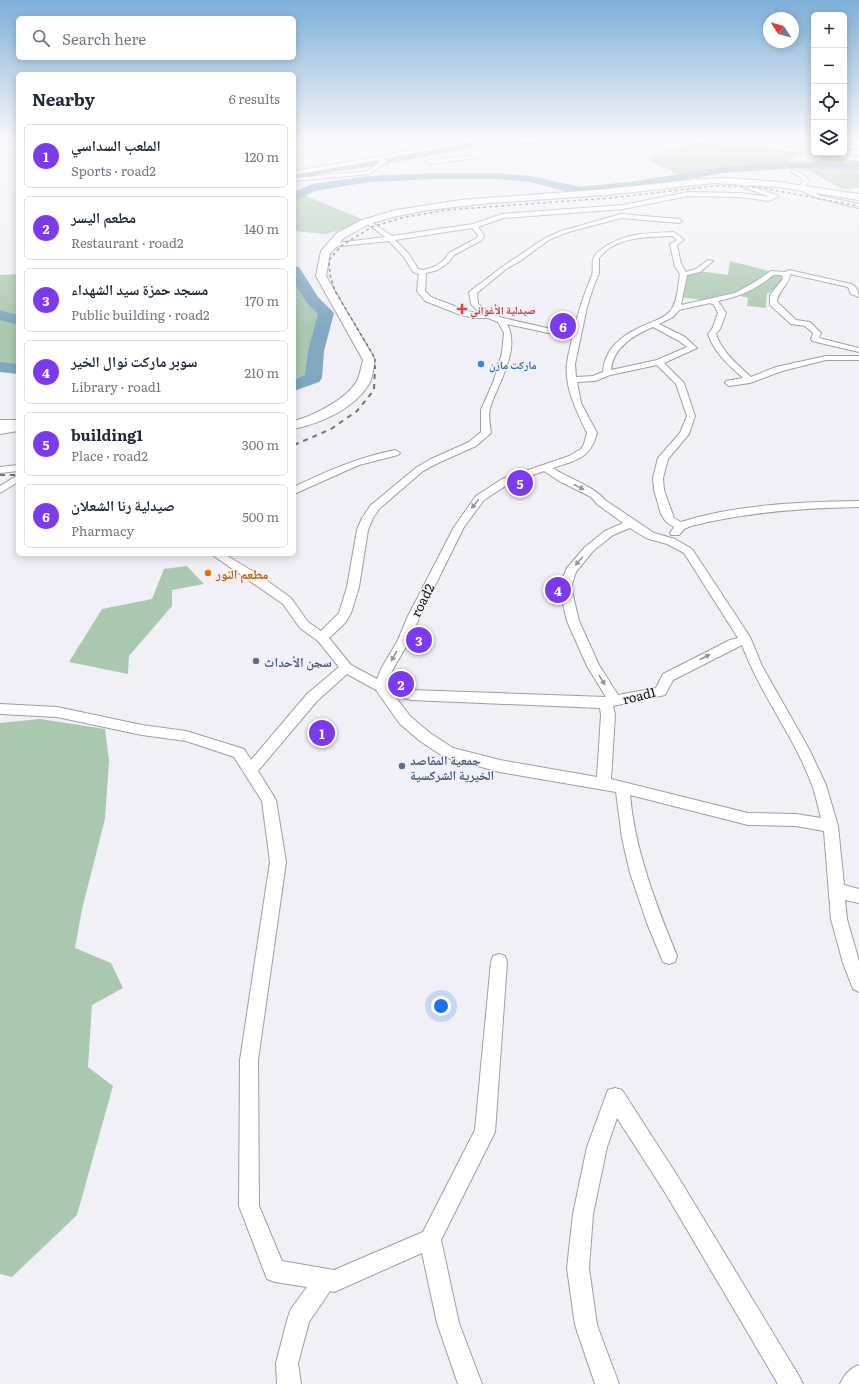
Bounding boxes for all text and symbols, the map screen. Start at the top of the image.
north arrow [763,12,799,48]
map controls [811,12,847,156]
button: + [811,12,847,48]
search box [16,16,296,60]
icon: search [30,27,52,49]
text: Search here [62,27,146,50]
button: − [811,48,847,84]
button: locate [811,84,847,120]
text: Nearby [32,86,95,111]
text: 6 results [229,89,280,108]
button: layers [811,120,847,156]
text: الملعب السداسي [71,133,161,156]
text: 1 [43,147,49,166]
text: 120 m [244,147,279,166]
text: Sports · road2 [71,161,156,180]
text: مطعم اليسر [71,205,136,228]
text: 2 [43,219,49,238]
text: 140 m [244,219,279,238]
text: Restaurant · road2 [71,233,184,252]
text: مسجد حمزة سيد الشهداء [71,277,208,300]
text: 3 [42,291,50,310]
text: 170 m [245,291,279,310]
place label: صيدلية الأغواني [470,301,536,319]
marker: صيدلية الأغواني [457,304,467,314]
text: Public building · road2 [71,305,210,324]
pin: 6 [550,311,576,341]
text: سوبر ماركت نوال الخير [71,349,197,372]
place label: ماركت مازن [489,356,537,373]
marker: ماركت مازن [476,359,486,369]
text: 4 [42,363,50,382]
text: 210 m [244,363,279,382]
text: Library · road1 [71,377,161,396]
text: building1 [71,423,143,446]
text: 5 [42,435,50,454]
text: 300 m [242,435,279,454]
text: Place · road2 [71,446,148,465]
pin: 5 [507,468,533,498]
one-way arrow [574,484,585,490]
text: صيدلية رنا الشعلان [71,493,175,516]
one-way arrow [470,499,479,510]
text: 6 [42,507,50,526]
text: 500 m [242,507,279,526]
text: Pharmacy [71,521,134,540]
one-way arrow [574,556,583,567]
place label: مطعم النور [215,564,269,584]
marker: مطعم النور [203,568,213,578]
pin: 4 [545,575,571,605]
street label: road2 [406,580,439,620]
pin: 3 [406,625,432,655]
one-way arrow [391,650,398,662]
place label: سجن الأحداث [264,652,332,671]
one-way arrow [700,654,711,661]
marker: سجن الأحداث [251,656,261,666]
pin: 2 [388,669,414,699]
one-way arrow [598,675,606,685]
street label: road1 [620,682,658,708]
pin: 1 [309,718,335,748]
place label: جمعية المقاصد الخيرية الشركسية [410,750,494,784]
marker: جمعية المقاصد الخيرية الشركسية [397,761,407,771]
your location [431,996,451,1016]

